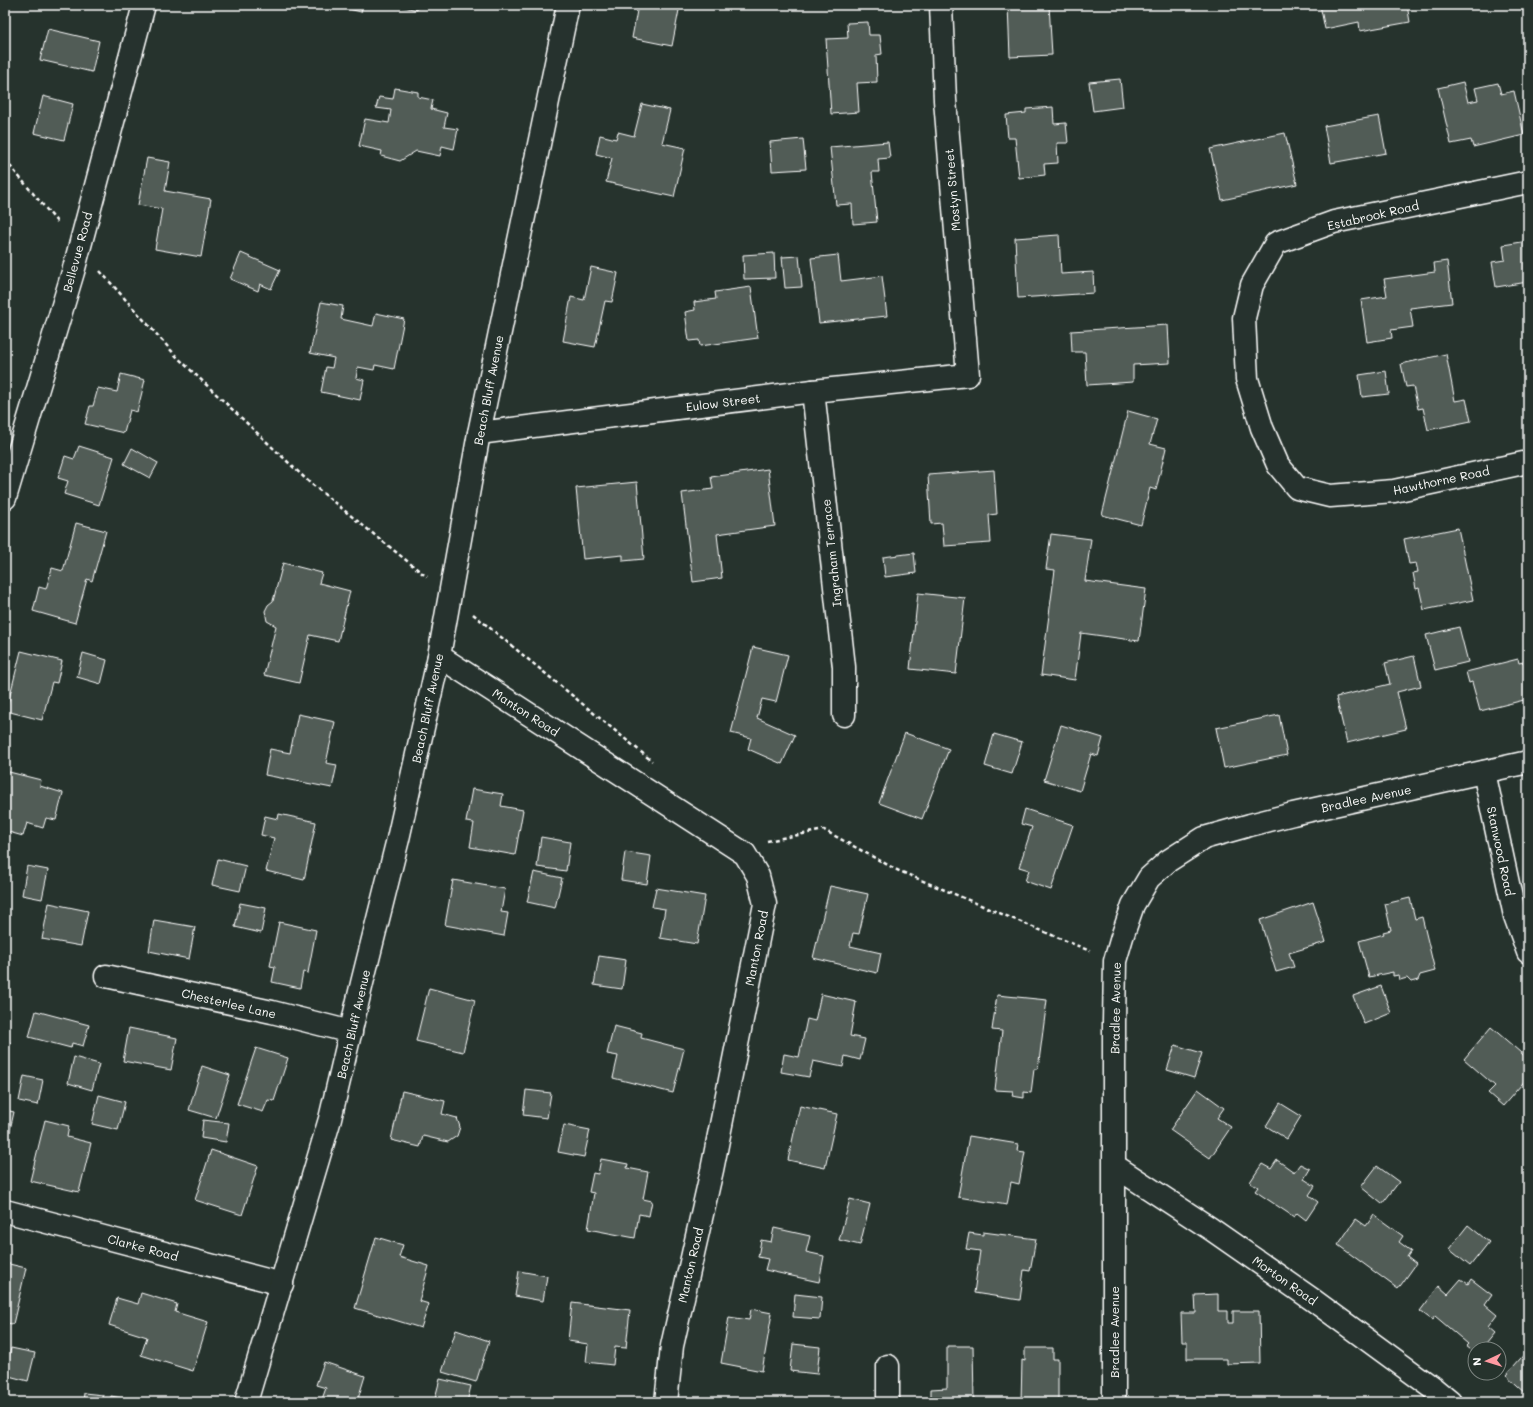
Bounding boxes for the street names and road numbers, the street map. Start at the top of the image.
street label: Mostyn Street [940,148,964,232]
street label: Estabrook Road [1326,197,1421,233]
street label: Bellevue Road [59,210,95,294]
street label: Beach Bluff Avenue [469,334,507,446]
street label: Eulow Street [685,389,761,415]
street label: Hawthorne Road [1391,462,1491,498]
street label: Ingraham Terrace [817,498,845,608]
street label: Beach Bluff Avenue [408,652,446,764]
street label: Manton Road [490,684,563,740]
street label: Bradlee Avenue [1319,781,1413,815]
street label: Stanwood Road [1484,805,1518,898]
street label: Manton Road [741,909,771,987]
street label: Bradlee Avenue [1106,962,1124,1054]
street label: Beach Bluff Avenue [333,968,373,1080]
street label: Chesterlee Lane [180,984,278,1022]
street label: Manton Road [674,1226,706,1304]
street label: Clarke Road [106,1230,181,1264]
street label: Morton Road [1249,1252,1321,1308]
street label: Bradlee Avenue [1106,1286,1122,1378]

